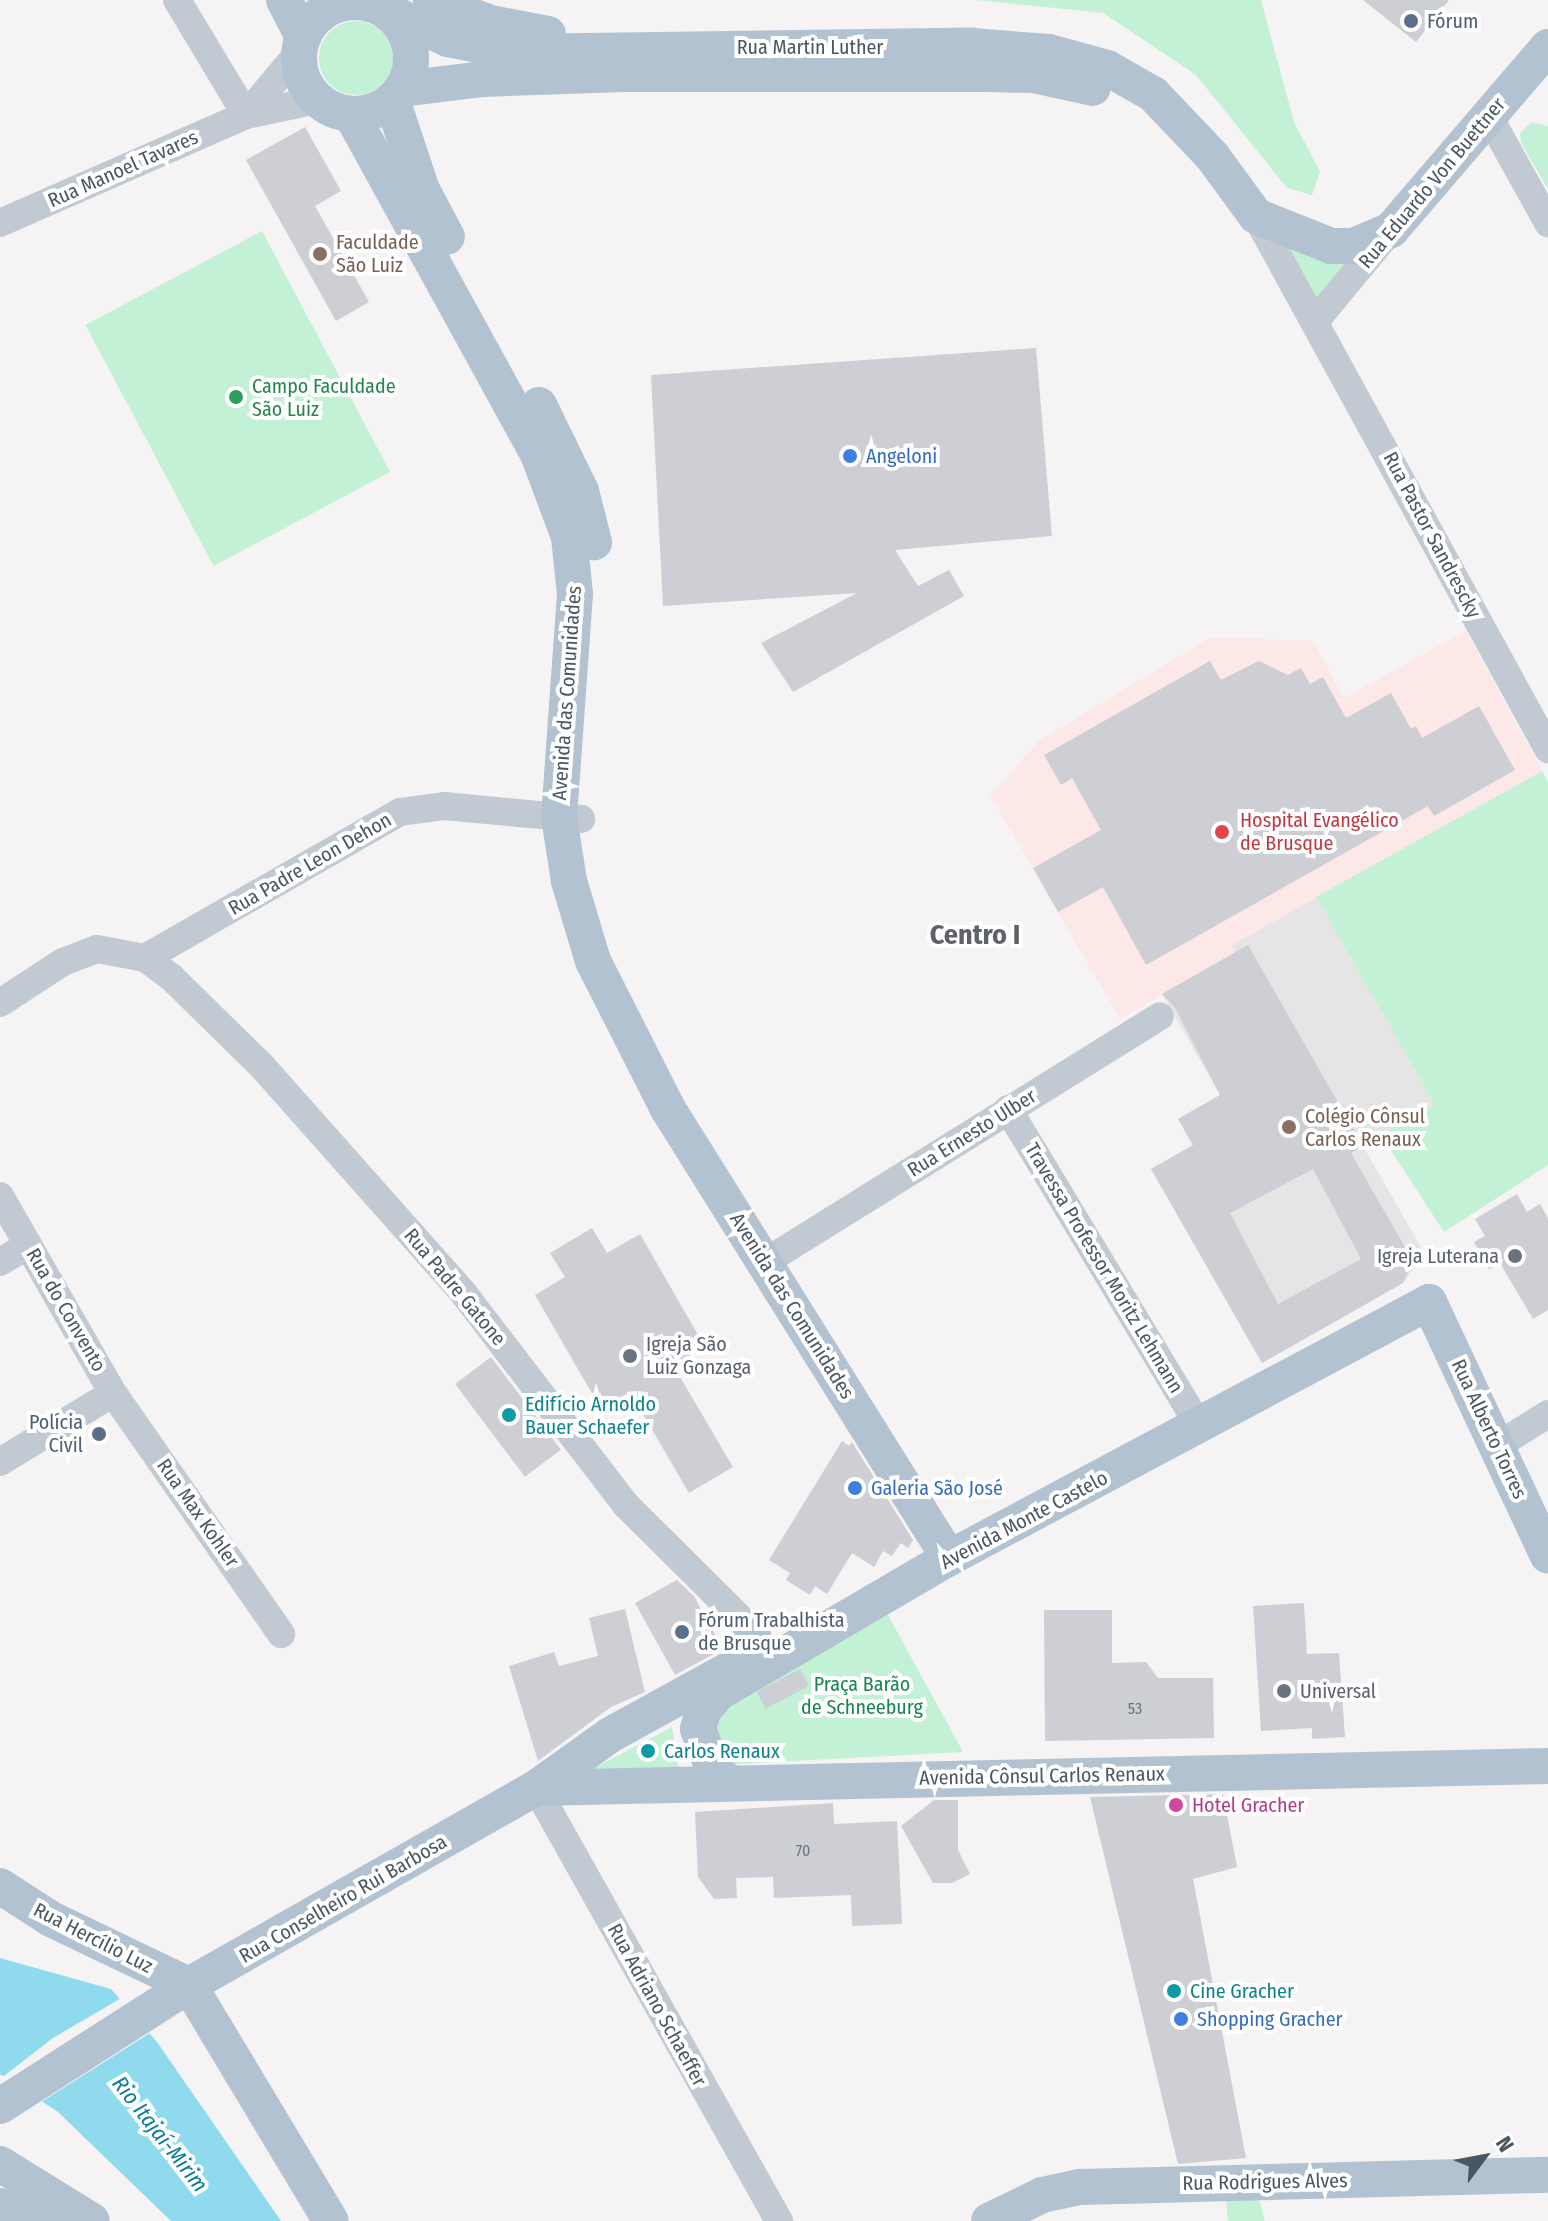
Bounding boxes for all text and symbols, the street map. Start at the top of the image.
place label: Fórum [1427,9,1478,33]
marker: Fórum [1402,12,1420,30]
street label: Rua Martin Luther [737,35,883,59]
street label: Rua Eduardo Von Buettner [1354,93,1510,273]
street label: Rua Manoel Tavares [44,125,202,213]
place label: Faculdade São Luiz [336,230,419,277]
marker: Faculdade São Luiz [311,245,329,263]
place label: Campo Faculdade São Luiz [252,374,396,421]
marker: Campo Faculdade São Luiz [227,388,245,406]
place label: Angeloni [866,444,937,468]
marker: Angeloni [841,447,859,465]
street label: Rua Pastor Sandrescky [1378,448,1486,622]
street label: Avenida das Comunidades [548,585,586,801]
street label: Rua Padre Leon Dehon [224,808,396,920]
place label: Hospital Evangélico de Brusque [1240,808,1399,855]
marker: Hospital Evangélico de Brusque [1211,821,1233,843]
district label: Centro I [930,918,1020,952]
street label: Rua Ernesto Ulber [903,1084,1041,1182]
place label: Colégio Cônsul Carlos Renaux [1305,1104,1425,1151]
marker: Colégio Cônsul Carlos Renaux [1280,1118,1298,1136]
street label: Travessa Professor Moritz Lehmann [1020,1139,1188,1397]
street label: Avenida das Comunidades [725,1208,859,1404]
street label: Rua Padre Gatone [399,1224,511,1350]
street label: Rua do Convento [21,1244,111,1376]
place label: Igreja Luterana [1377,1244,1499,1268]
marker: Igreja Luterana [1506,1247,1524,1265]
place label: Igreja São Luiz Gonzaga [646,1332,751,1379]
marker: Igreja São Luiz Gonzaga [621,1347,639,1365]
street label: Rua Alberto Torres [1446,1355,1532,1503]
place label: Edifício Arnoldo Bauer Schaefer [525,1392,656,1439]
marker: Edifício Arnoldo Bauer Schaefer [500,1406,518,1424]
place label: Polícia Civil [29,1410,83,1457]
marker: Polícia Civil [90,1425,108,1443]
street label: Rua Max Kohler [152,1454,244,1572]
street label: Avenida Monte Castelo [936,1466,1112,1574]
place label: Galeria São José [871,1476,1003,1500]
marker: Galeria São José [846,1479,864,1497]
place label: Fórum Trabalhista de Brusque [698,1608,845,1655]
marker: Fórum Trabalhista de Brusque [673,1623,691,1641]
park label: Praça Barão de Schneeburg [801,1673,923,1720]
place label: Universal [1300,1679,1376,1703]
marker: Universal [1275,1682,1293,1700]
house number: 53 [1128,1699,1142,1719]
place label: Carlos Renaux [664,1739,780,1763]
marker: Carlos Renaux [639,1742,657,1760]
street label: Avenida Cônsul Carlos Renaux [919,1762,1165,1790]
place label: Hotel Gracher [1192,1793,1304,1817]
marker: Hotel Gracher [1167,1796,1185,1814]
street label: Rua Conselheiro Rui Barbosa [235,1830,451,1968]
house number: 70 [796,1841,810,1861]
street label: Rua Hercílio Luz [29,1898,157,1978]
street label: Rua Adriano Schaeffer [602,1919,712,2091]
place label: Cine Gracher [1190,1979,1294,2003]
marker: Cine Gracher [1165,1982,1183,2000]
place label: Shopping Gracher [1197,2007,1343,2031]
marker: Shopping Gracher [1172,2010,1190,2028]
water label: Rio Itajaí-Mirim [107,2071,213,2197]
north arrow [1444,2117,1524,2197]
text: N [1490,2131,1520,2157]
street label: Rua Rodrigues Alves [1182,2169,1348,2195]

